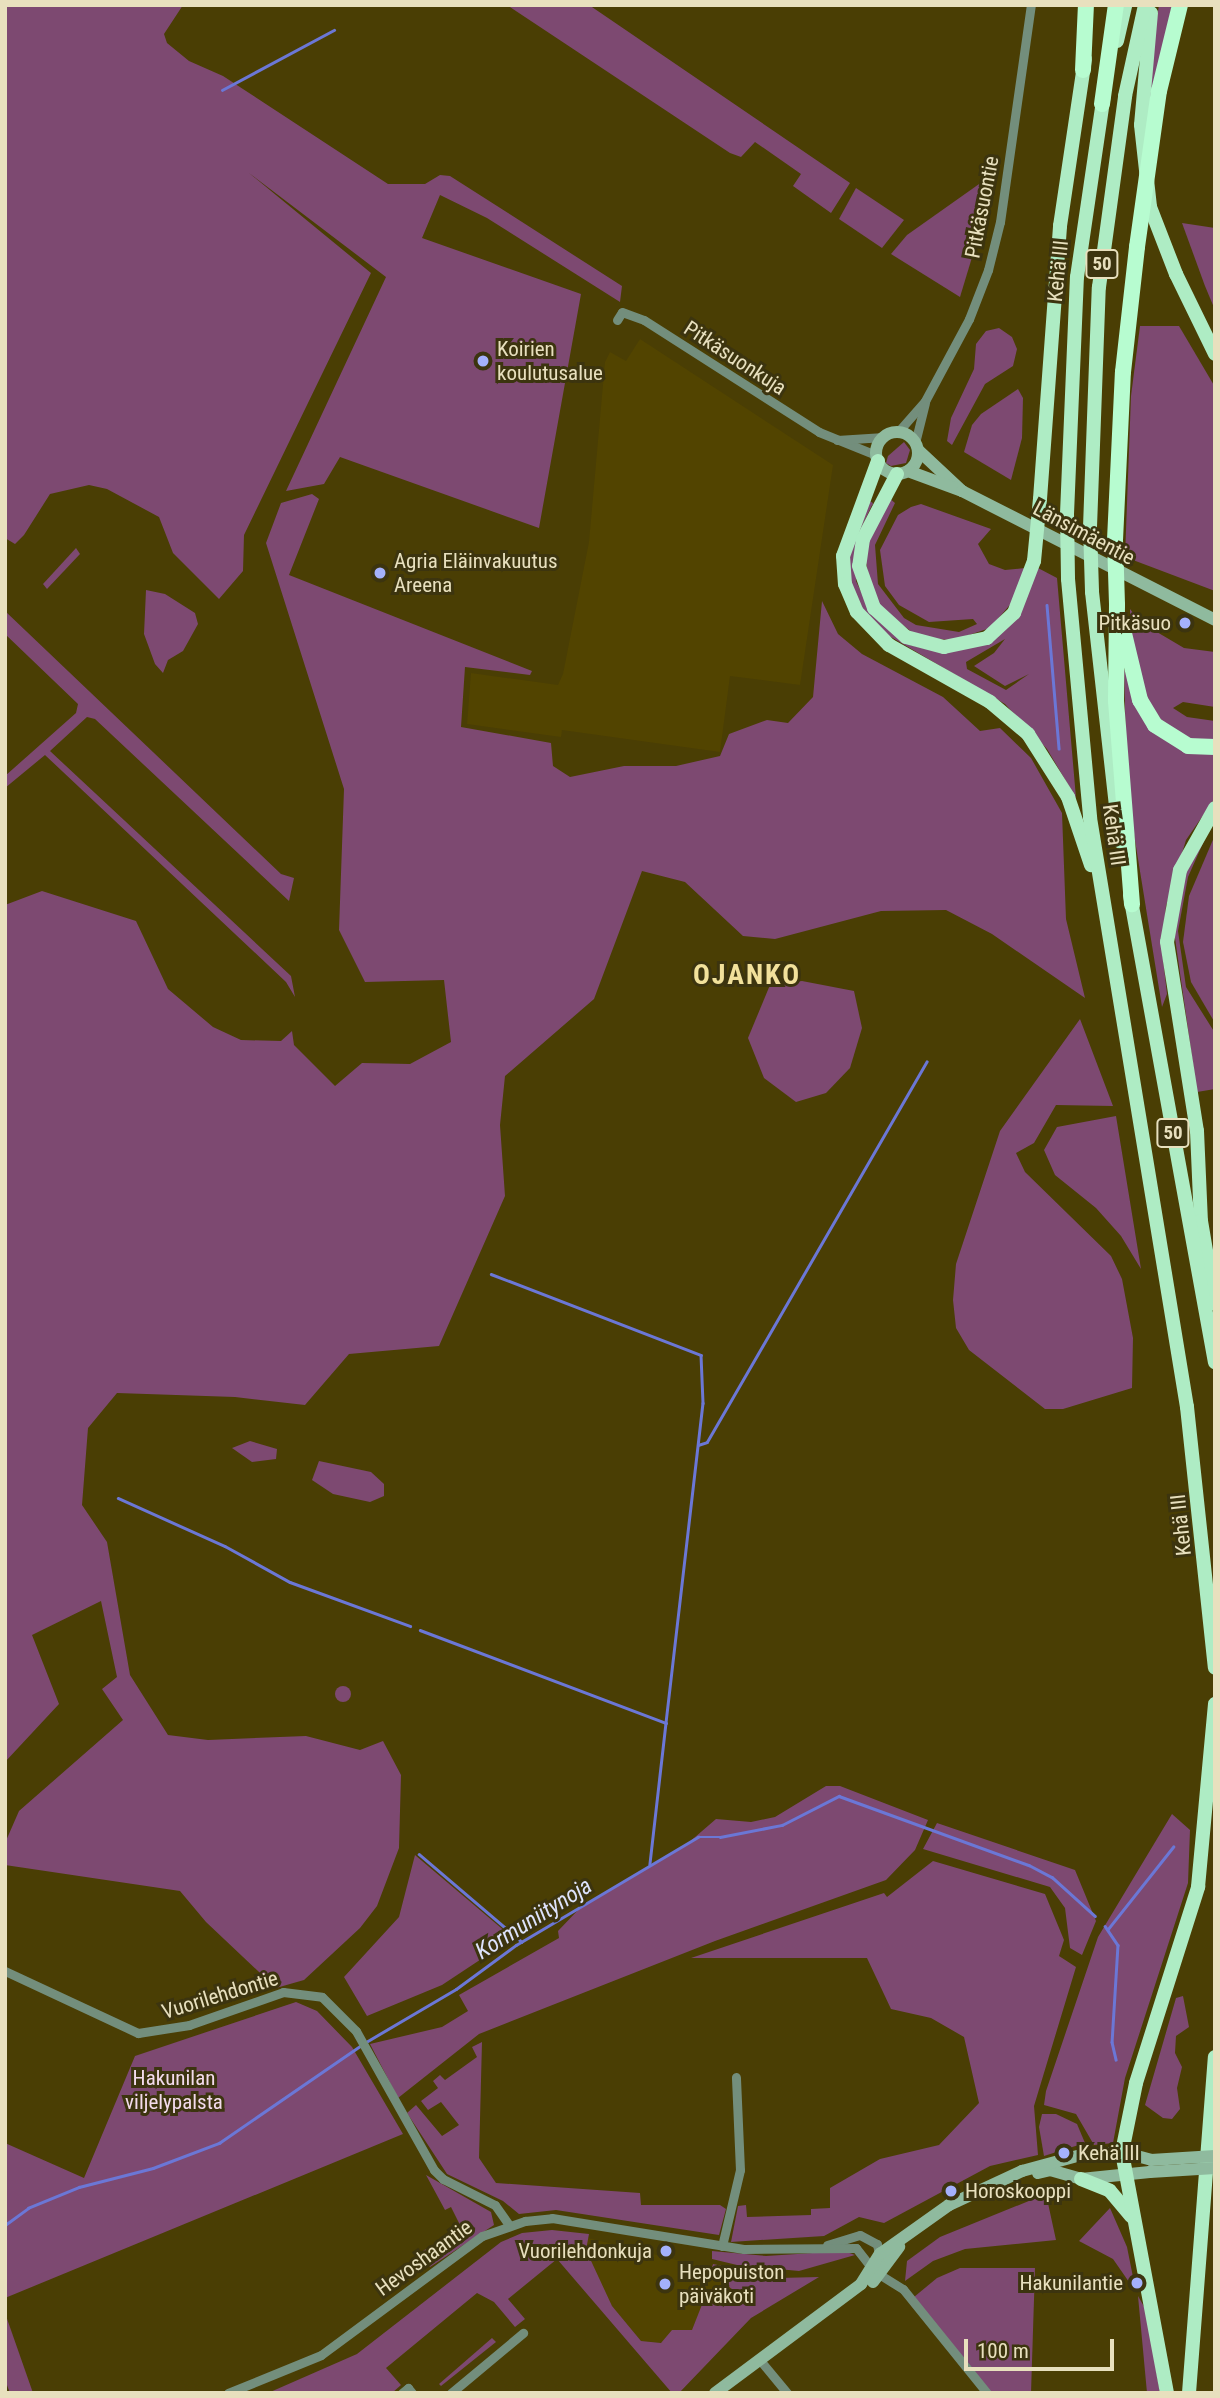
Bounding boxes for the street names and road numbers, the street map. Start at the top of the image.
street label: Pitkäsuontie [960,154,1004,260]
street label: Kehä III [1042,239,1074,303]
road number: 50 [1084,248,1120,280]
street label: Pitkäsuonkuja [679,316,791,400]
street label: Länsimäentie [1029,496,1139,570]
street label: Kehä III [1097,803,1131,867]
road number: 50 [1156,1118,1190,1148]
street label: Kehä III [1165,1493,1197,1557]
street label: Vuorilehdontie [159,1965,281,2025]
street label: Hevoshaantie [371,2215,477,2301]

